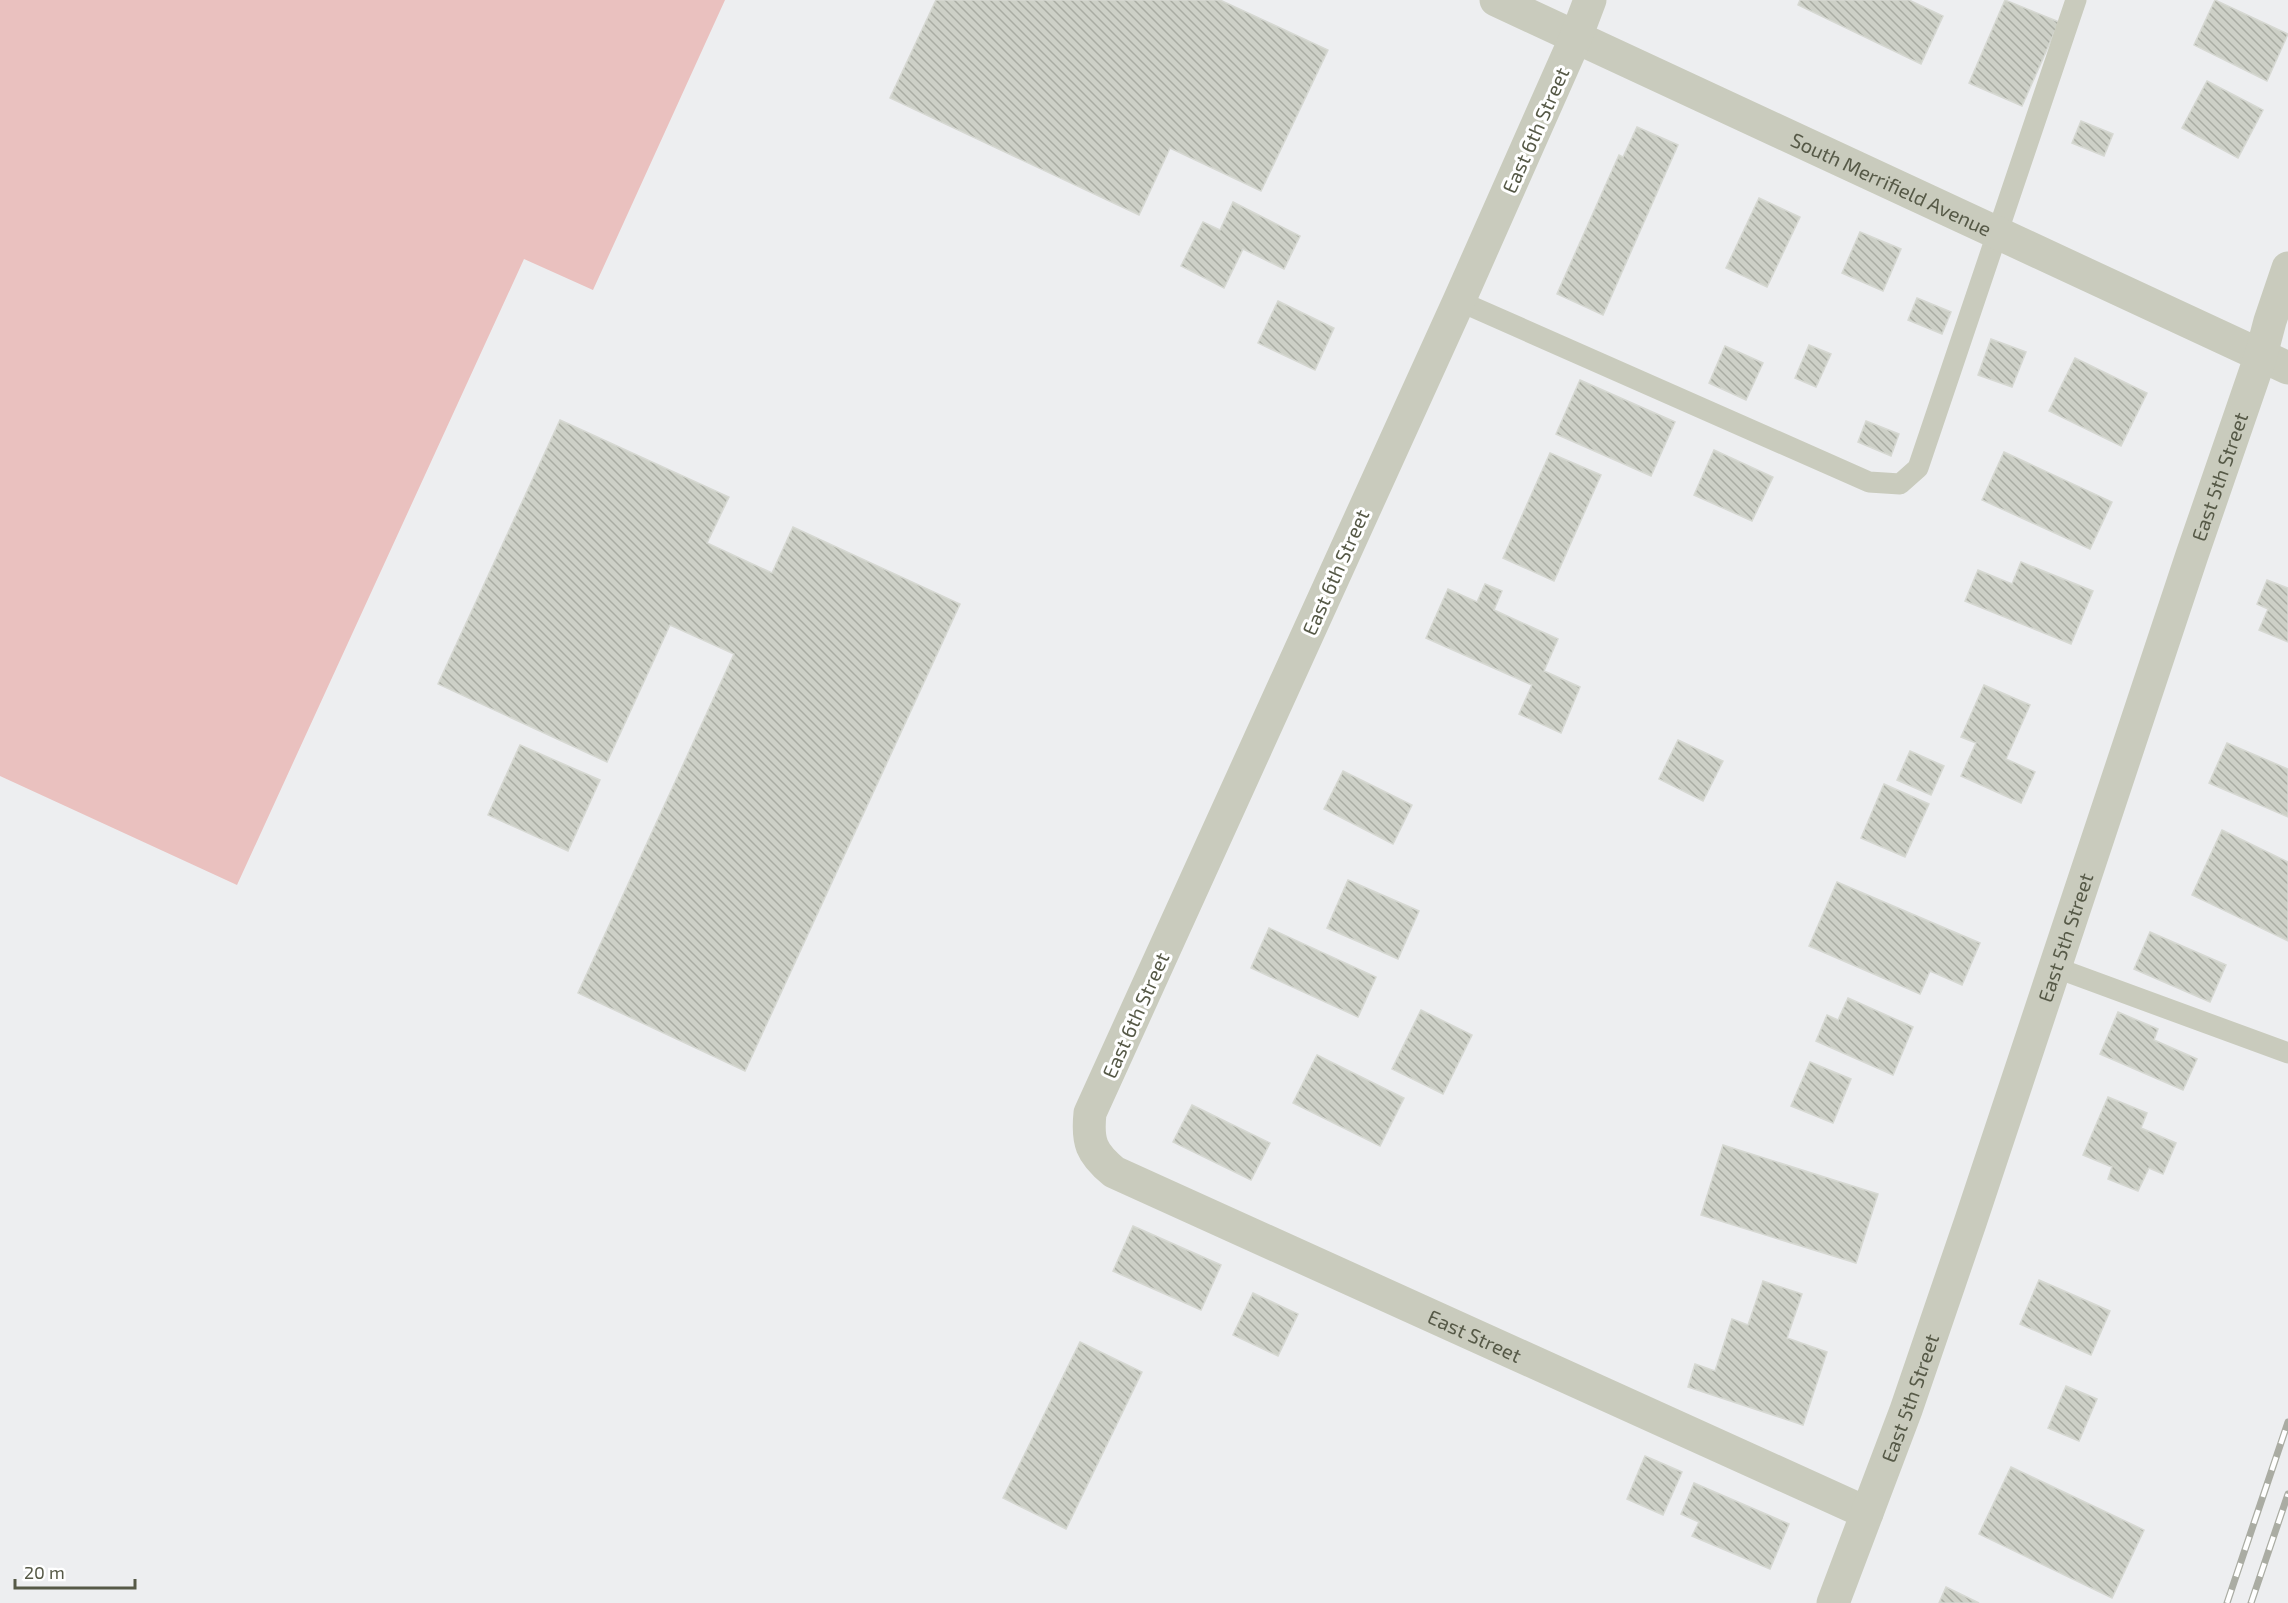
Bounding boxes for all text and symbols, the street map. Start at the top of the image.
street label: East 6th Street [1497,63,1574,197]
street label: South Merrifield Avenue [1787,127,1995,241]
street label: East 5th Street [2186,409,2253,544]
street label: East 6th Street [1297,505,1374,639]
street label: East 5th Street [2032,869,2098,1005]
street label: East 6th Street [1097,948,1174,1082]
street label: East Street [1424,1304,1526,1367]
street label: East 5th Street [1875,1330,1943,1465]
scale bar [15,1552,135,1590]
text: 20 m [24,1561,65,1583]

